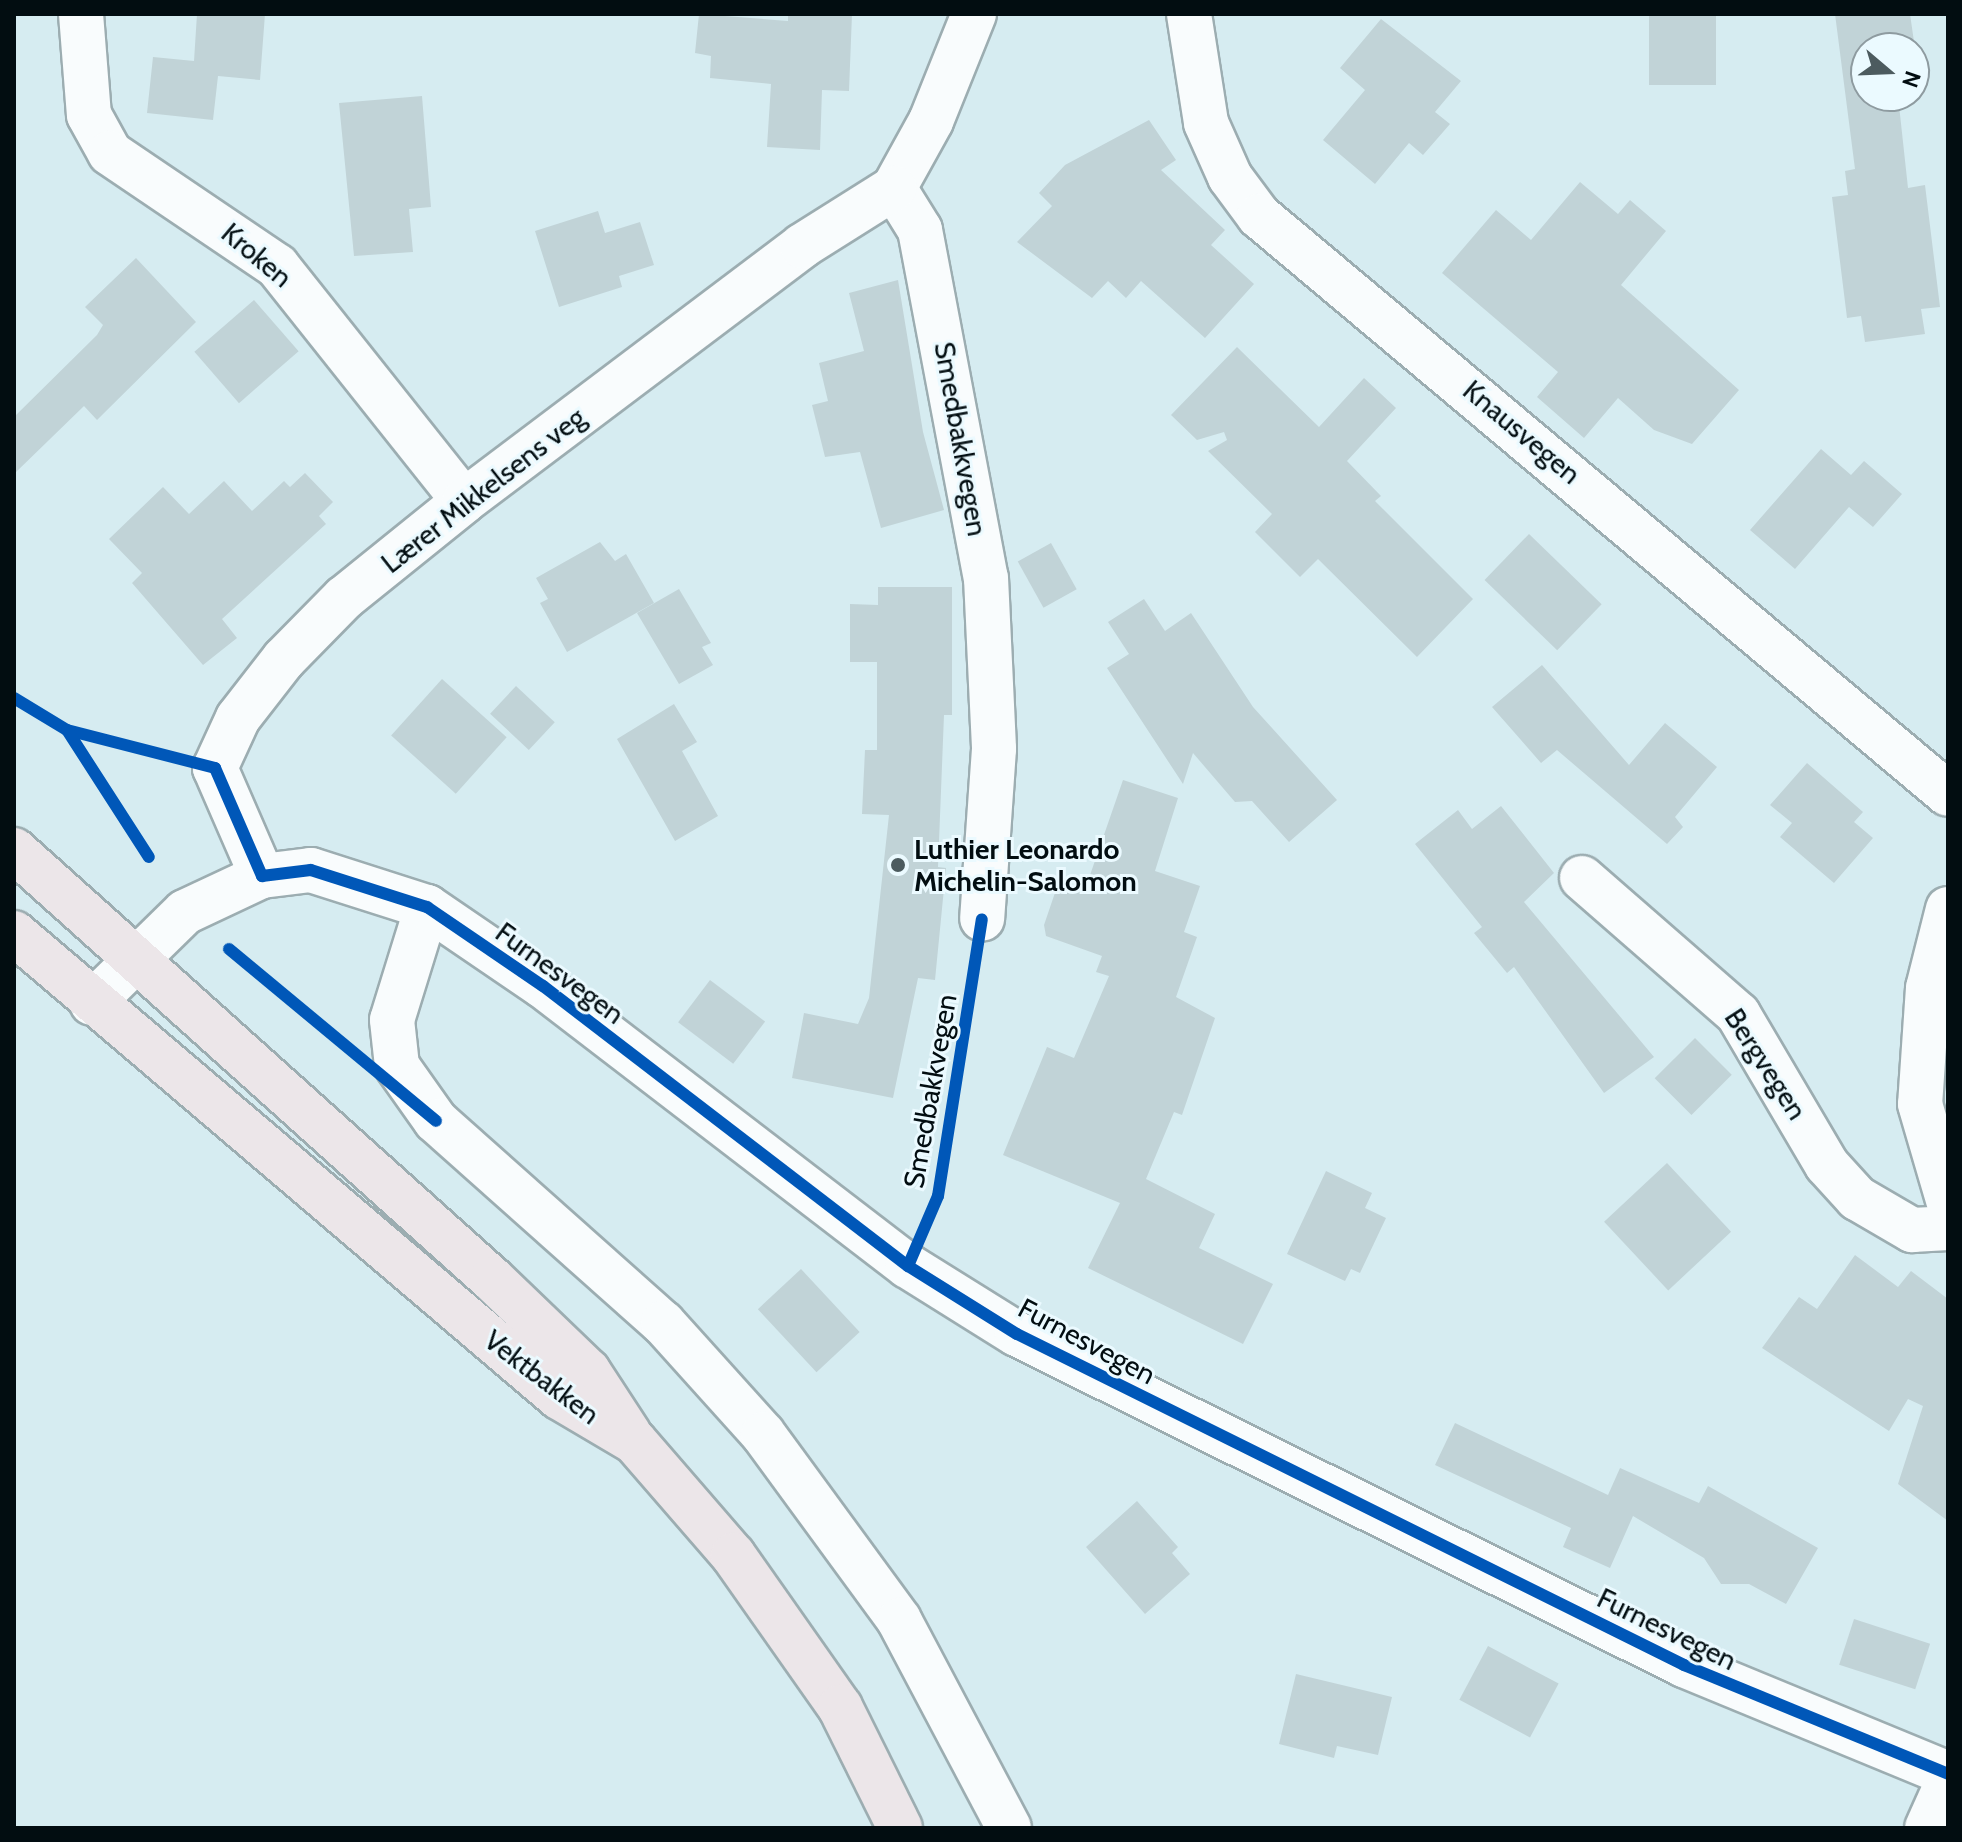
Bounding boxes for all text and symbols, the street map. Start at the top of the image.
north arrow [1850,32,1930,112]
text: N [1896,68,1927,91]
street label: Kroken [215,216,299,294]
street label: Smedbakkvegen [927,339,995,539]
street label: Knausvegen [1456,373,1588,491]
street label: Lærer Mikkelsens veg [375,400,591,580]
place label: Luthier Leonardo Michelin-Salomon [914,832,1137,898]
marker: Luthier Leonardo Michelin-Salomon [889,856,907,874]
street label: Furnesvegen [489,915,631,1031]
street label: Smedbakkvegen [896,991,964,1191]
street label: Bergvegen [1718,1002,1814,1126]
street label: Furnesvegen [1013,1291,1161,1391]
street label: Vektbakken [478,1323,606,1431]
street label: Furnesvegen [1592,1581,1742,1677]

